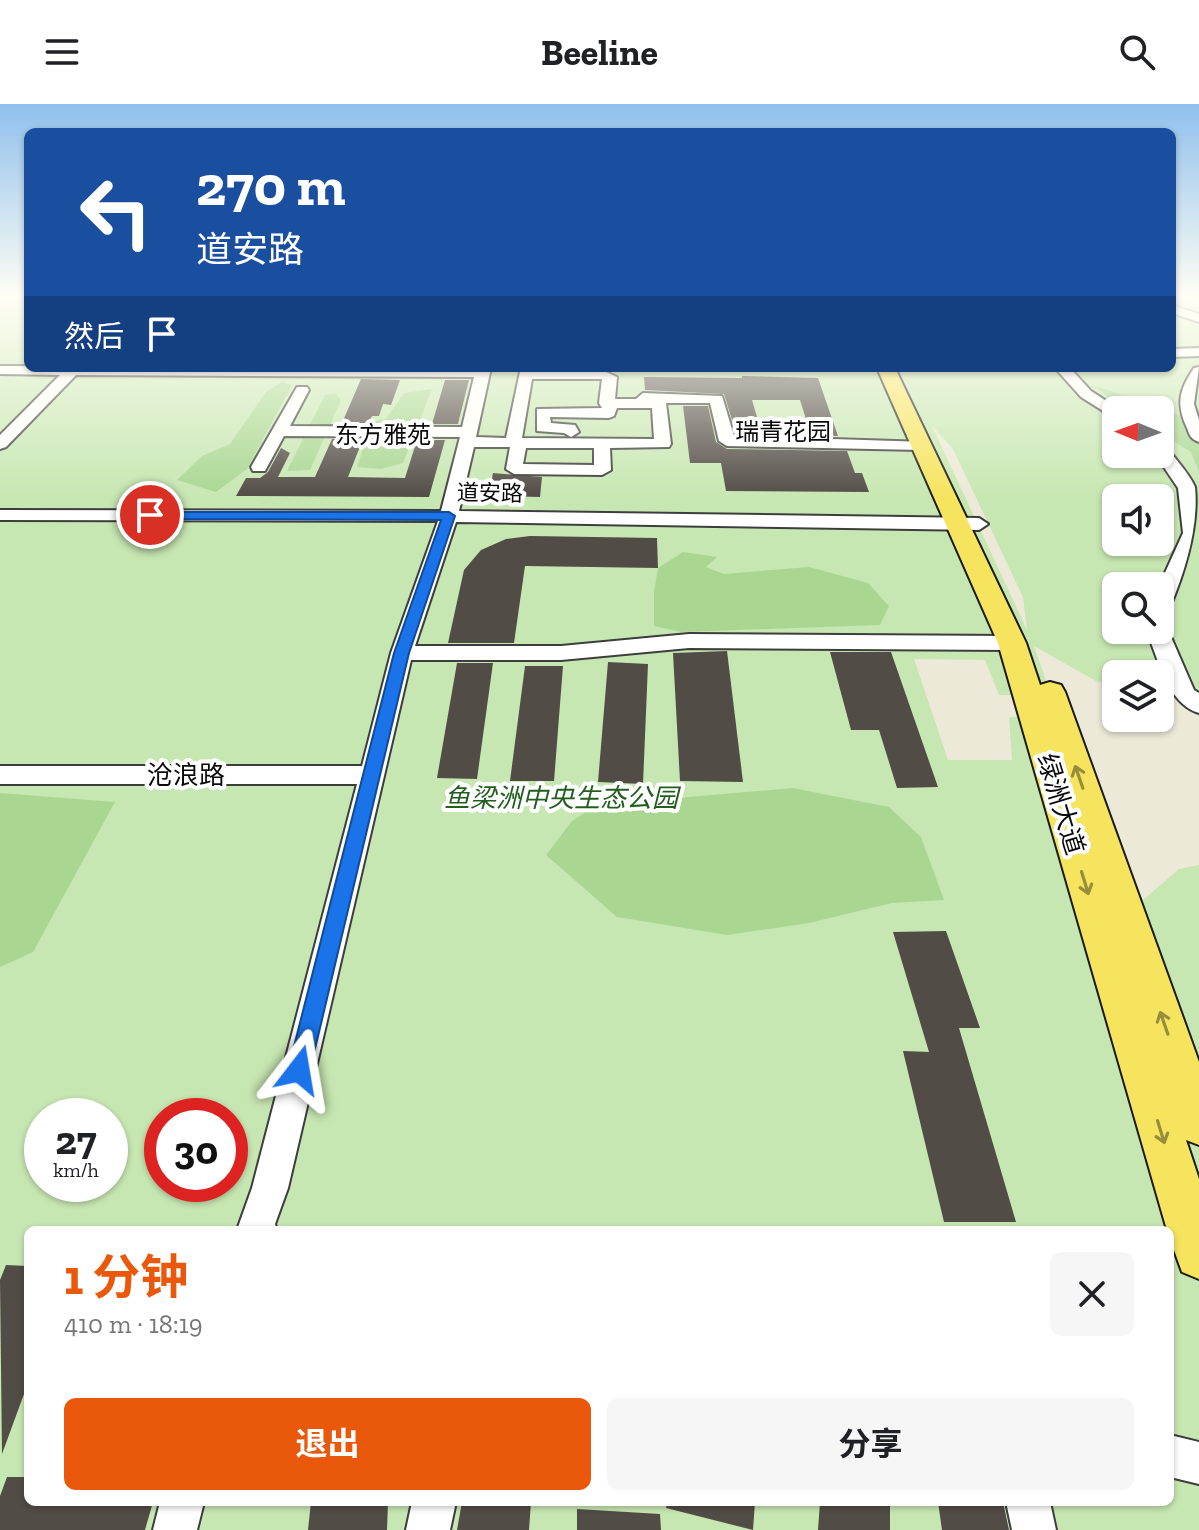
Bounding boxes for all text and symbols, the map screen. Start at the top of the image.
icon: menu [40,30,84,74]
icon: search [1115,30,1159,74]
text: Beeline [541,31,658,74]
text: 270 m [196,152,346,219]
icon: left [64,160,168,264]
text: 道安路 [196,228,304,271]
icon: arrive [140,312,184,356]
text: 然后 [64,319,124,355]
north arrow [1102,396,1174,468]
map controls [1102,396,1174,732]
district label: 瑞青花园 [735,417,831,446]
district label: 东方雅苑 [335,420,431,449]
street label: 道安路 [457,479,523,507]
pin [116,481,184,549]
button: sound [1102,484,1174,556]
icon: arrive [128,493,172,537]
button: search [1102,572,1174,644]
button: layers [1102,660,1174,732]
street label: 绿洲大道 [1030,750,1092,858]
street label: 沧浪路 [147,759,225,791]
one-way arrow [1071,765,1086,790]
park label: 鱼梁洲中央生态公园 [444,782,682,814]
one-way arrow [1078,870,1093,896]
one-way arrow [1156,1010,1171,1035]
position arrow [257,1028,341,1112]
speed limit sign: 30 [144,1098,248,1202]
text: 27 [55,1116,97,1164]
one-way arrow [1155,1119,1169,1144]
text: km/h [53,1158,99,1182]
text: 1 分钟 [64,1249,188,1306]
button: close [1050,1252,1134,1336]
text: 410 m · 18:19 [64,1308,202,1340]
button: 退出 [64,1398,591,1490]
button: 分享 [607,1398,1134,1490]

